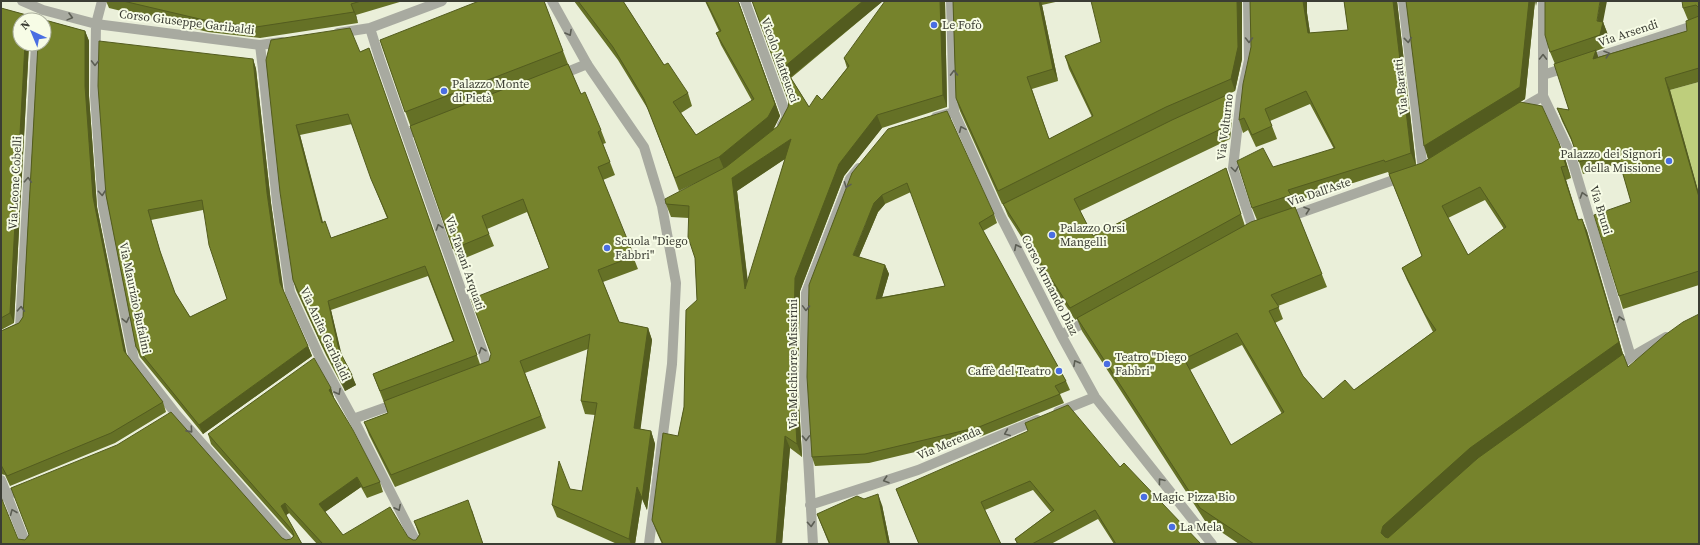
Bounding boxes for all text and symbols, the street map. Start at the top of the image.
street label: Corso Giuseppe Garibaldi [118,6,256,38]
north arrow [12,12,52,52]
one-way arrow [66,12,73,21]
street label: Vicolo Matteucci [757,15,803,105]
street label: Via Arsendi [1596,16,1660,50]
text: N [17,17,33,33]
place label: Le Fofò [942,17,982,33]
marker: Le Fofò [929,20,939,30]
one-way arrow [565,28,572,36]
one-way arrow [1244,37,1253,43]
one-way arrow [1404,37,1413,43]
one-way arrow [1603,50,1610,59]
one-way arrow [1539,54,1547,60]
street label: Via Baratti [1390,58,1412,116]
one-way arrow [91,60,99,66]
one-way arrow [949,70,958,76]
place label: Palazzo Monte di Pietà [452,76,529,106]
marker: Palazzo Monte di Pietà [439,86,449,96]
street label: Via Volturno [1213,92,1237,161]
one-way arrow [959,126,967,133]
street label: Via Leone Cobelli [5,135,25,230]
place label: Palazzo dei Signori della Missione [1560,146,1661,176]
marker: Palazzo dei Signori della Missione [1664,156,1674,166]
one-way arrow [1230,165,1239,172]
street label: Via Dall'Aste [1285,174,1353,210]
one-way arrow [24,177,33,183]
one-way arrow [844,182,852,189]
street label: Via Bruni [1586,183,1616,237]
one-way arrow [98,190,107,196]
one-way arrow [1579,192,1588,199]
one-way arrow [1304,206,1311,215]
street label: Via Tavani Arquati [441,214,489,312]
place label: Palazzo Orsi Mangelli [1060,220,1126,250]
one-way arrow [436,224,444,231]
marker: Palazzo Orsi Mangelli [1047,230,1057,240]
street label: Corso Armando Diaz [1018,232,1083,338]
place label: Scuola "Diego Fabbri" [615,233,688,263]
street label: Via Maurizio Bufalini [115,241,155,356]
marker: Scuola "Diego Fabbri" [602,243,612,253]
one-way arrow [1014,244,1021,251]
street label: Via Anita Garibaldi [296,285,354,384]
street label: Via Melchiorre Missirini [785,298,801,429]
one-way arrow [802,305,810,311]
one-way arrow [16,306,25,312]
one-way arrow [1616,316,1625,323]
one-way arrow [122,317,130,323]
one-way arrow [478,347,487,354]
place label: Teatro "Diego Fabbri" [1115,349,1187,379]
marker: Teatro "Diego Fabbri" [1102,359,1112,369]
one-way arrow [1073,360,1081,367]
place label: Caffè del Teatro [968,363,1051,379]
marker: Caffè del Teatro [1054,366,1064,376]
one-way arrow [334,388,341,395]
street label: Via Merenda [915,422,984,464]
one-way arrow [185,425,193,433]
one-way arrow [1003,428,1011,436]
one-way arrow [802,435,810,441]
one-way arrow [883,475,890,484]
one-way arrow [1159,478,1166,485]
place label: Magic Pizza Bio [1152,489,1236,505]
marker: Magic Pizza Bio [1139,492,1149,502]
one-way arrow [394,503,401,511]
one-way arrow [10,509,18,517]
place label: La Mela [1180,519,1223,535]
one-way arrow [807,521,816,527]
marker: La Mela [1167,522,1177,532]

